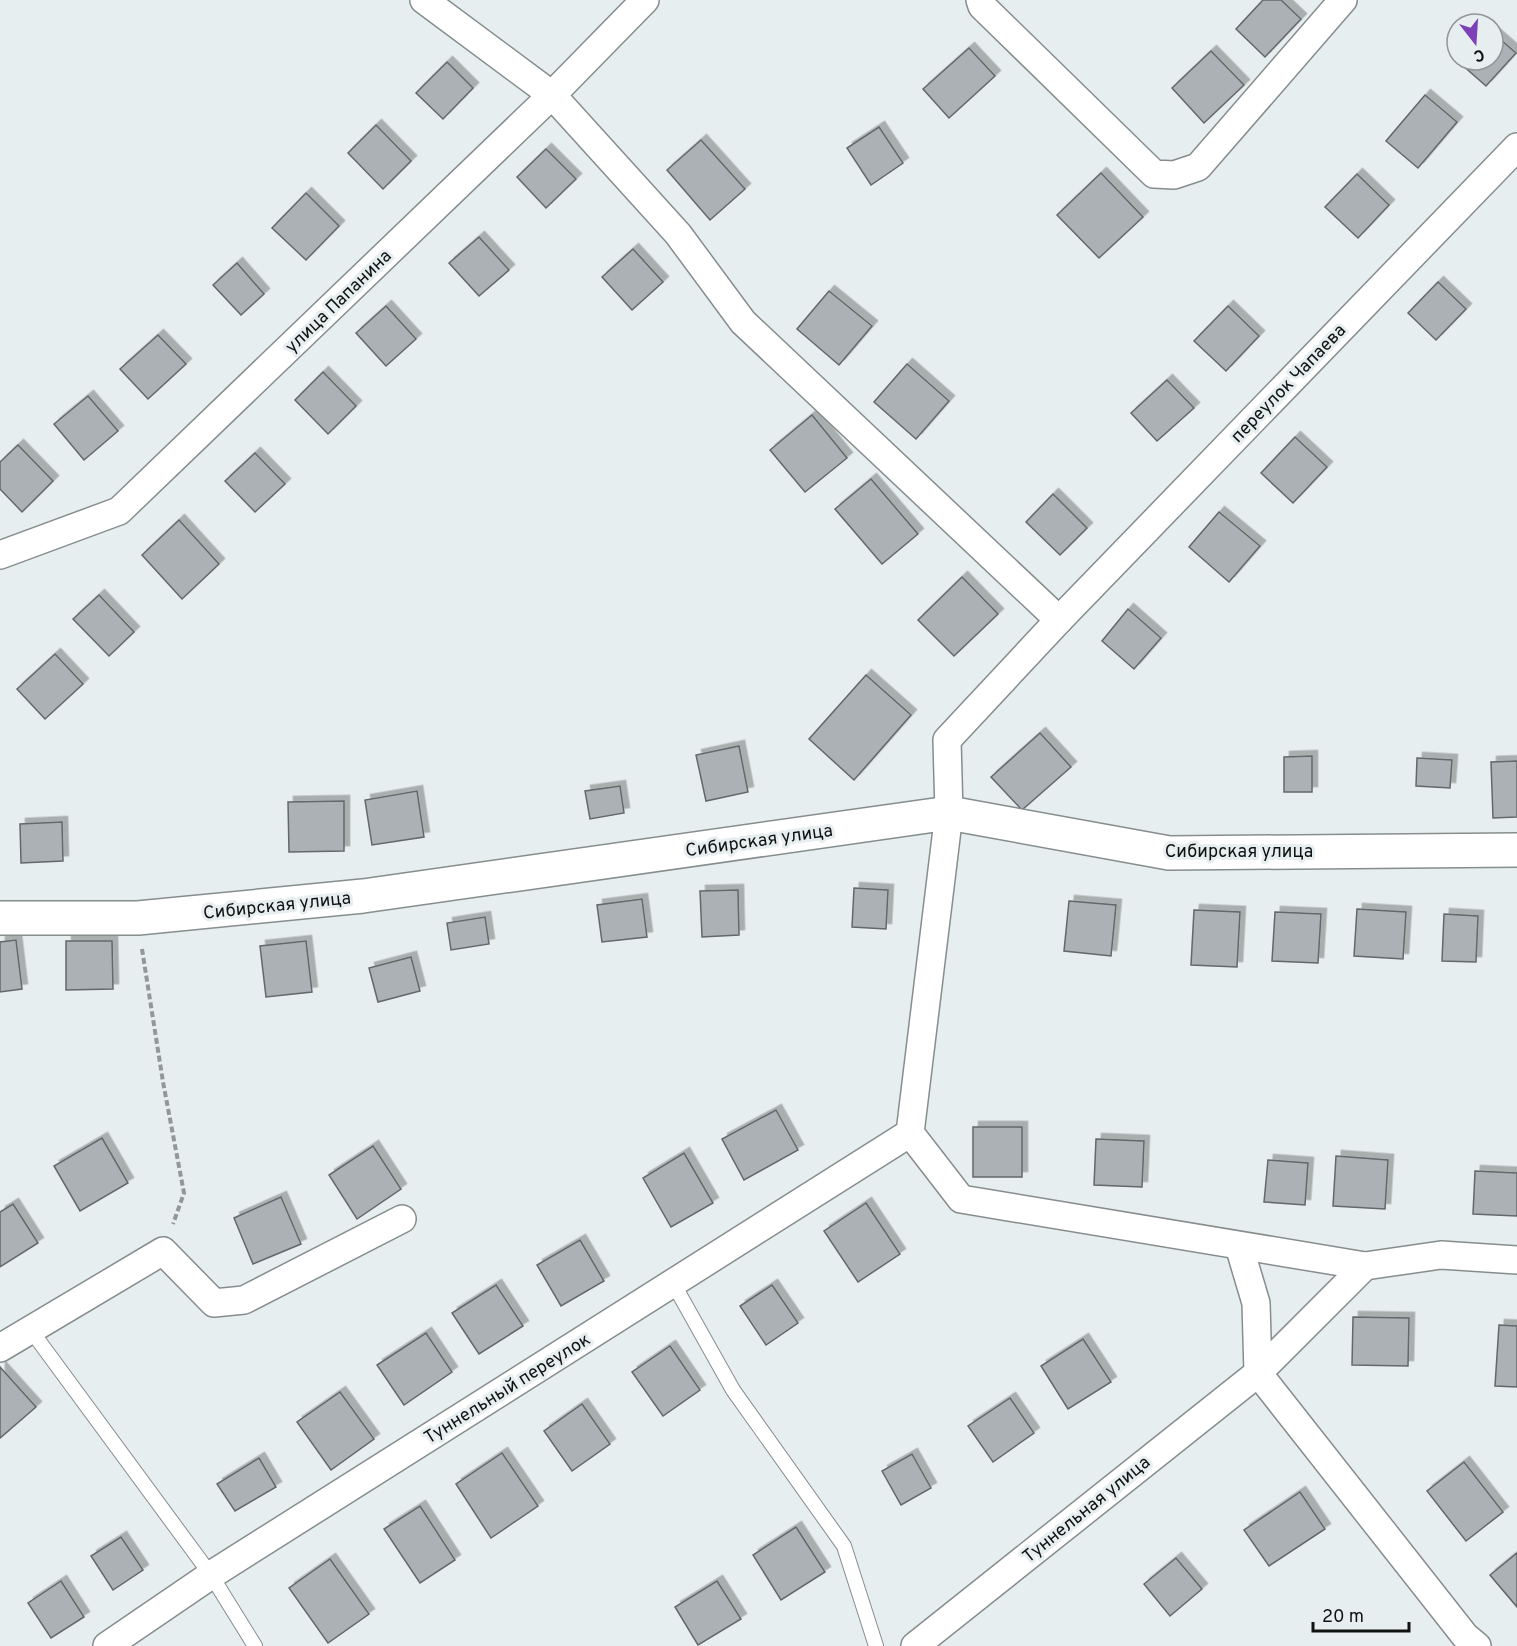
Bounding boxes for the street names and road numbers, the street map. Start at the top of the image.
street label: улица Папанина [281,245,397,359]
street label: переулок Чапаева [1227,320,1352,448]
street label: Сибирская улица [684,820,834,863]
street label: Сибирская улица [1165,841,1313,864]
street label: Сибирская улица [202,887,352,926]
street label: Туннельный переулок [420,1329,595,1450]
street label: Туннельная улица [1019,1452,1155,1569]

